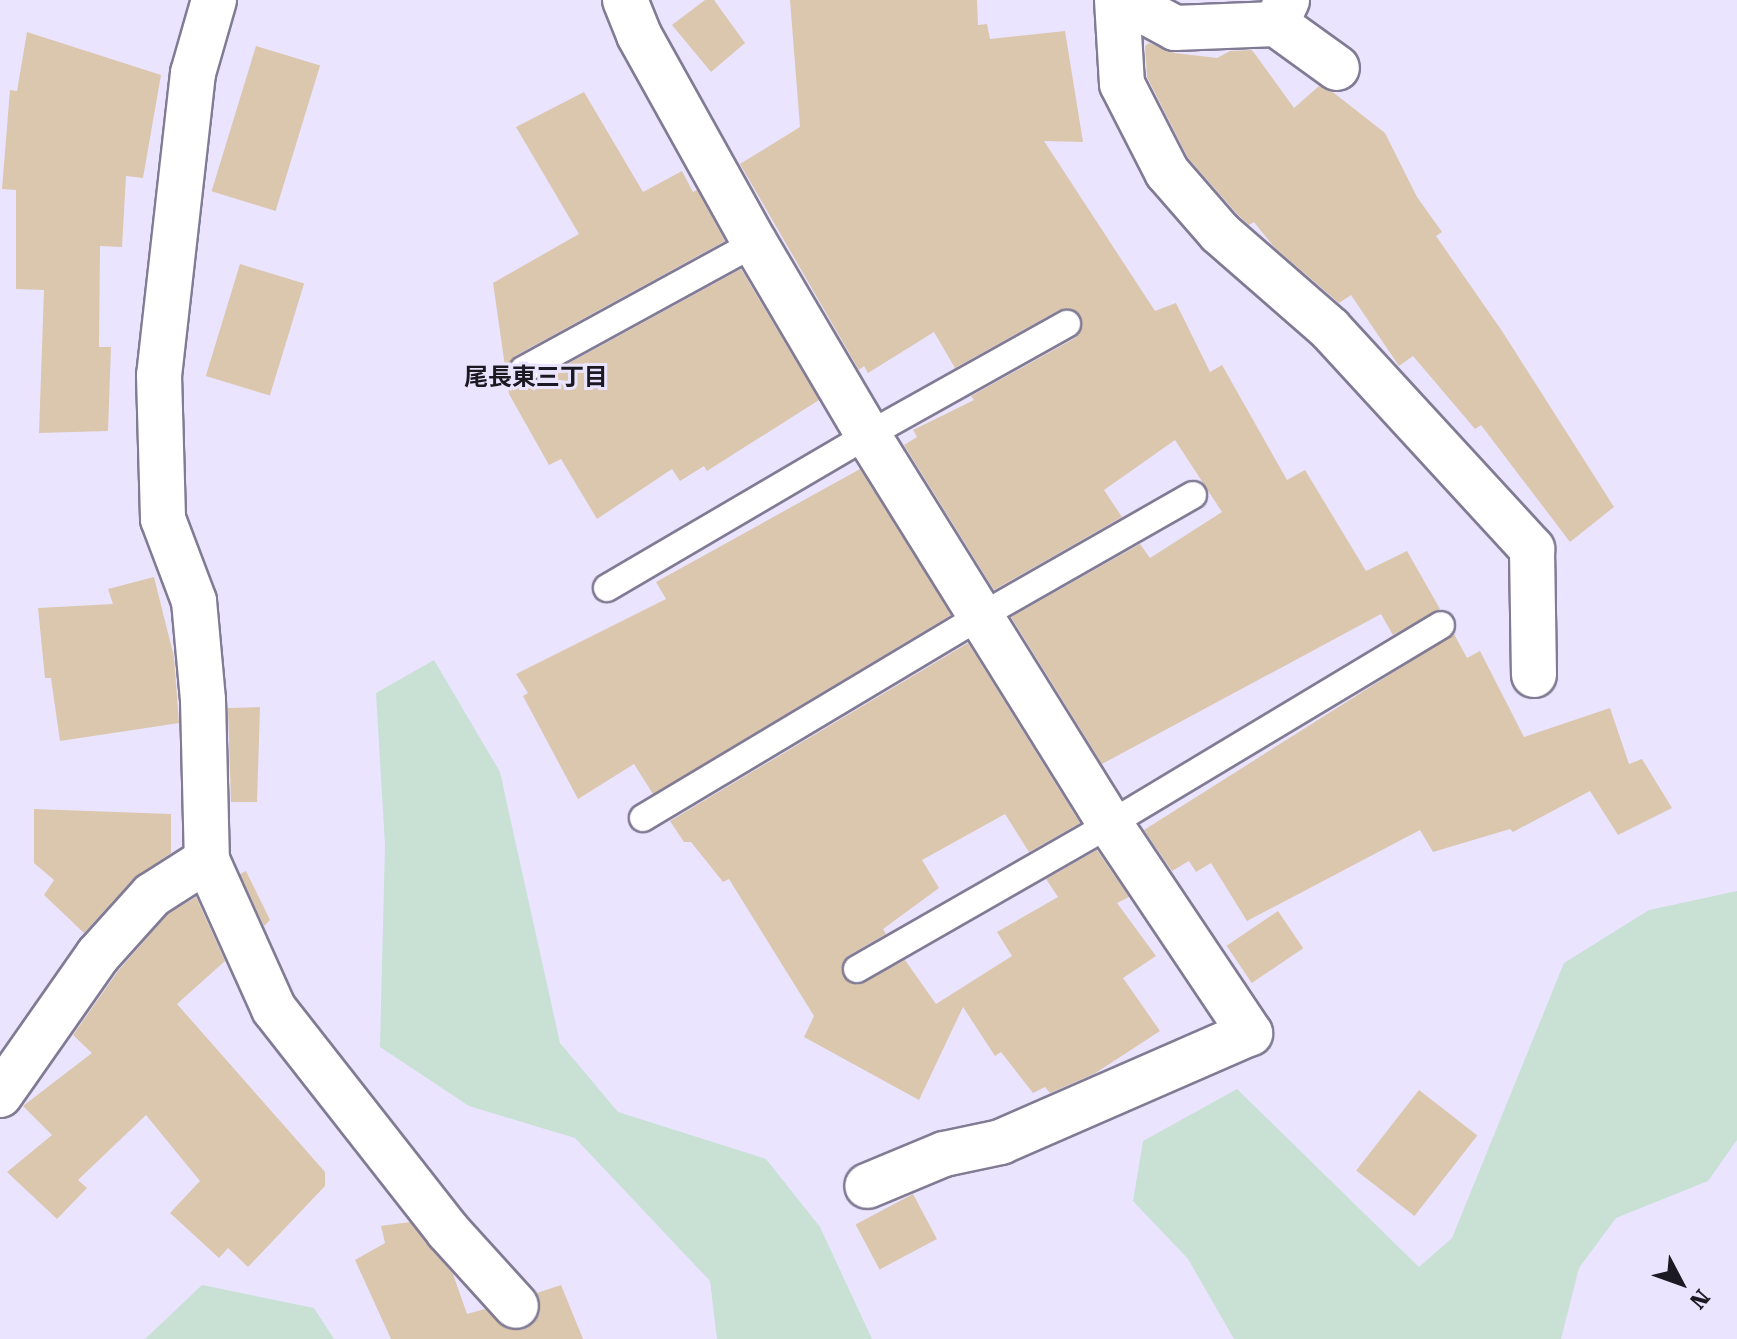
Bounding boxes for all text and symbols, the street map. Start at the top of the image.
district label: 尾長東三丁目 [464,364,608,392]
north arrow [1641,1243,1721,1323]
text: N [1685,1284,1714,1314]

